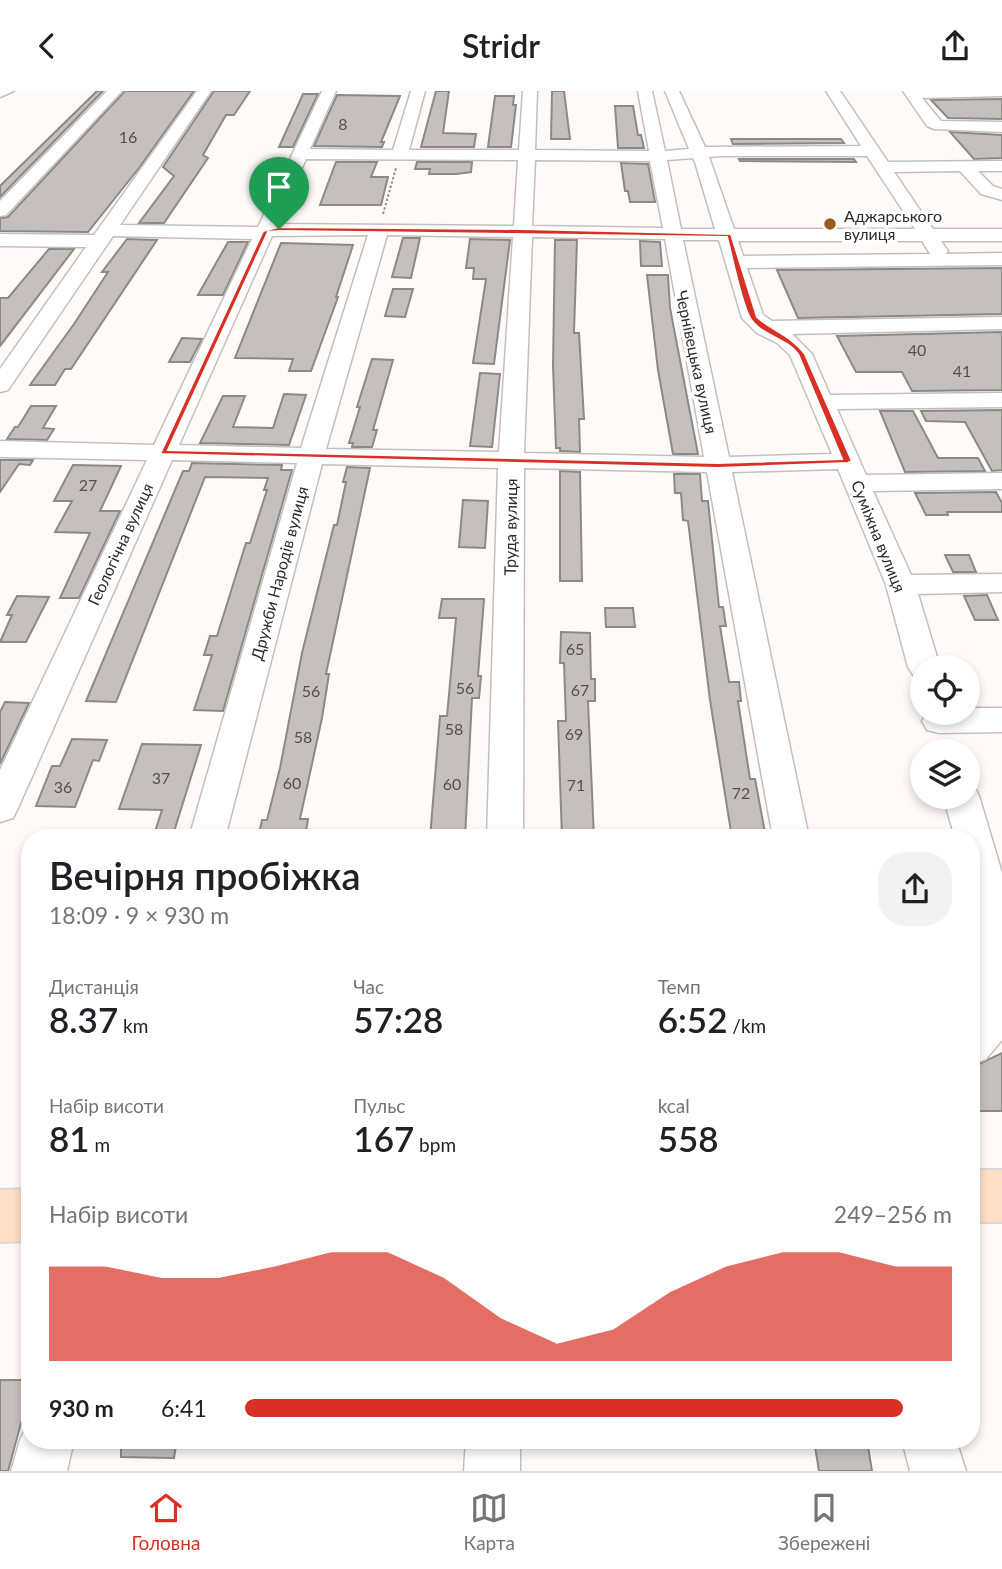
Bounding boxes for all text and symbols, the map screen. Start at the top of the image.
text: Stridr [462,26,540,65]
icon: back [28,27,66,65]
icon: share [936,27,974,65]
house number: 8 [338,114,348,133]
house number: 16 [119,127,137,146]
pin [249,157,309,229]
icon: arrive [260,168,298,206]
place label: Аджарського вулиця [844,206,942,243]
marker: Аджарського вулиця [822,216,838,232]
street label: Чернівецька вулиця [673,289,721,435]
house number: 40 [908,340,926,359]
house number: 41 [953,361,971,380]
house number: 27 [79,475,97,494]
street label: Суміжна вулиця [848,477,910,595]
street label: Труда вулиця [500,478,520,576]
street label: Геологічна вулиця [83,480,157,608]
street label: Дружби Народів вулиця [247,484,311,662]
house number: 65 [566,639,584,658]
map controls [910,655,980,809]
button: locate [910,655,980,725]
house number: 56 [456,678,474,697]
house number: 67 [571,680,589,699]
house number: 56 [302,681,320,700]
house number: 58 [445,719,463,738]
house number: 69 [565,724,583,743]
house number: 58 [294,727,312,746]
button: layers [910,739,980,809]
house number: 37 [152,768,170,787]
house number: 60 [283,773,301,792]
house number: 60 [443,774,461,793]
house number: 71 [567,775,585,794]
house number: 36 [54,777,72,796]
house number: 72 [732,783,750,802]
text: Вечірня пробіжка [49,852,361,898]
button: share [878,852,952,926]
text: 18:09 · 9 × 930 m [49,901,229,929]
text: Дистанція [49,975,139,998]
text: Час [353,975,384,998]
text: Темп [658,975,701,998]
text: 8.37 [49,998,118,1040]
text: 57:28 [353,998,443,1040]
text: 6:52 [658,998,727,1040]
text: km [118,1014,148,1037]
text: /km [727,1014,766,1037]
text: Набір висоти [49,1094,164,1117]
text: Пульс [353,1094,405,1117]
text: kcal [658,1094,690,1117]
text: 81 [49,1117,90,1159]
text: 167 [353,1117,414,1159]
text: 558 [658,1117,719,1159]
text: m [90,1133,110,1156]
text: bpm [414,1133,456,1156]
text: Набір висоти [49,1200,188,1228]
text: 249–256 m [834,1200,952,1228]
text: 930 m [49,1394,114,1422]
text: 6:41 [161,1394,207,1422]
tab: Головна [132,1489,200,1554]
tab: Карта [464,1489,515,1554]
tab: Збережені [778,1489,870,1554]

